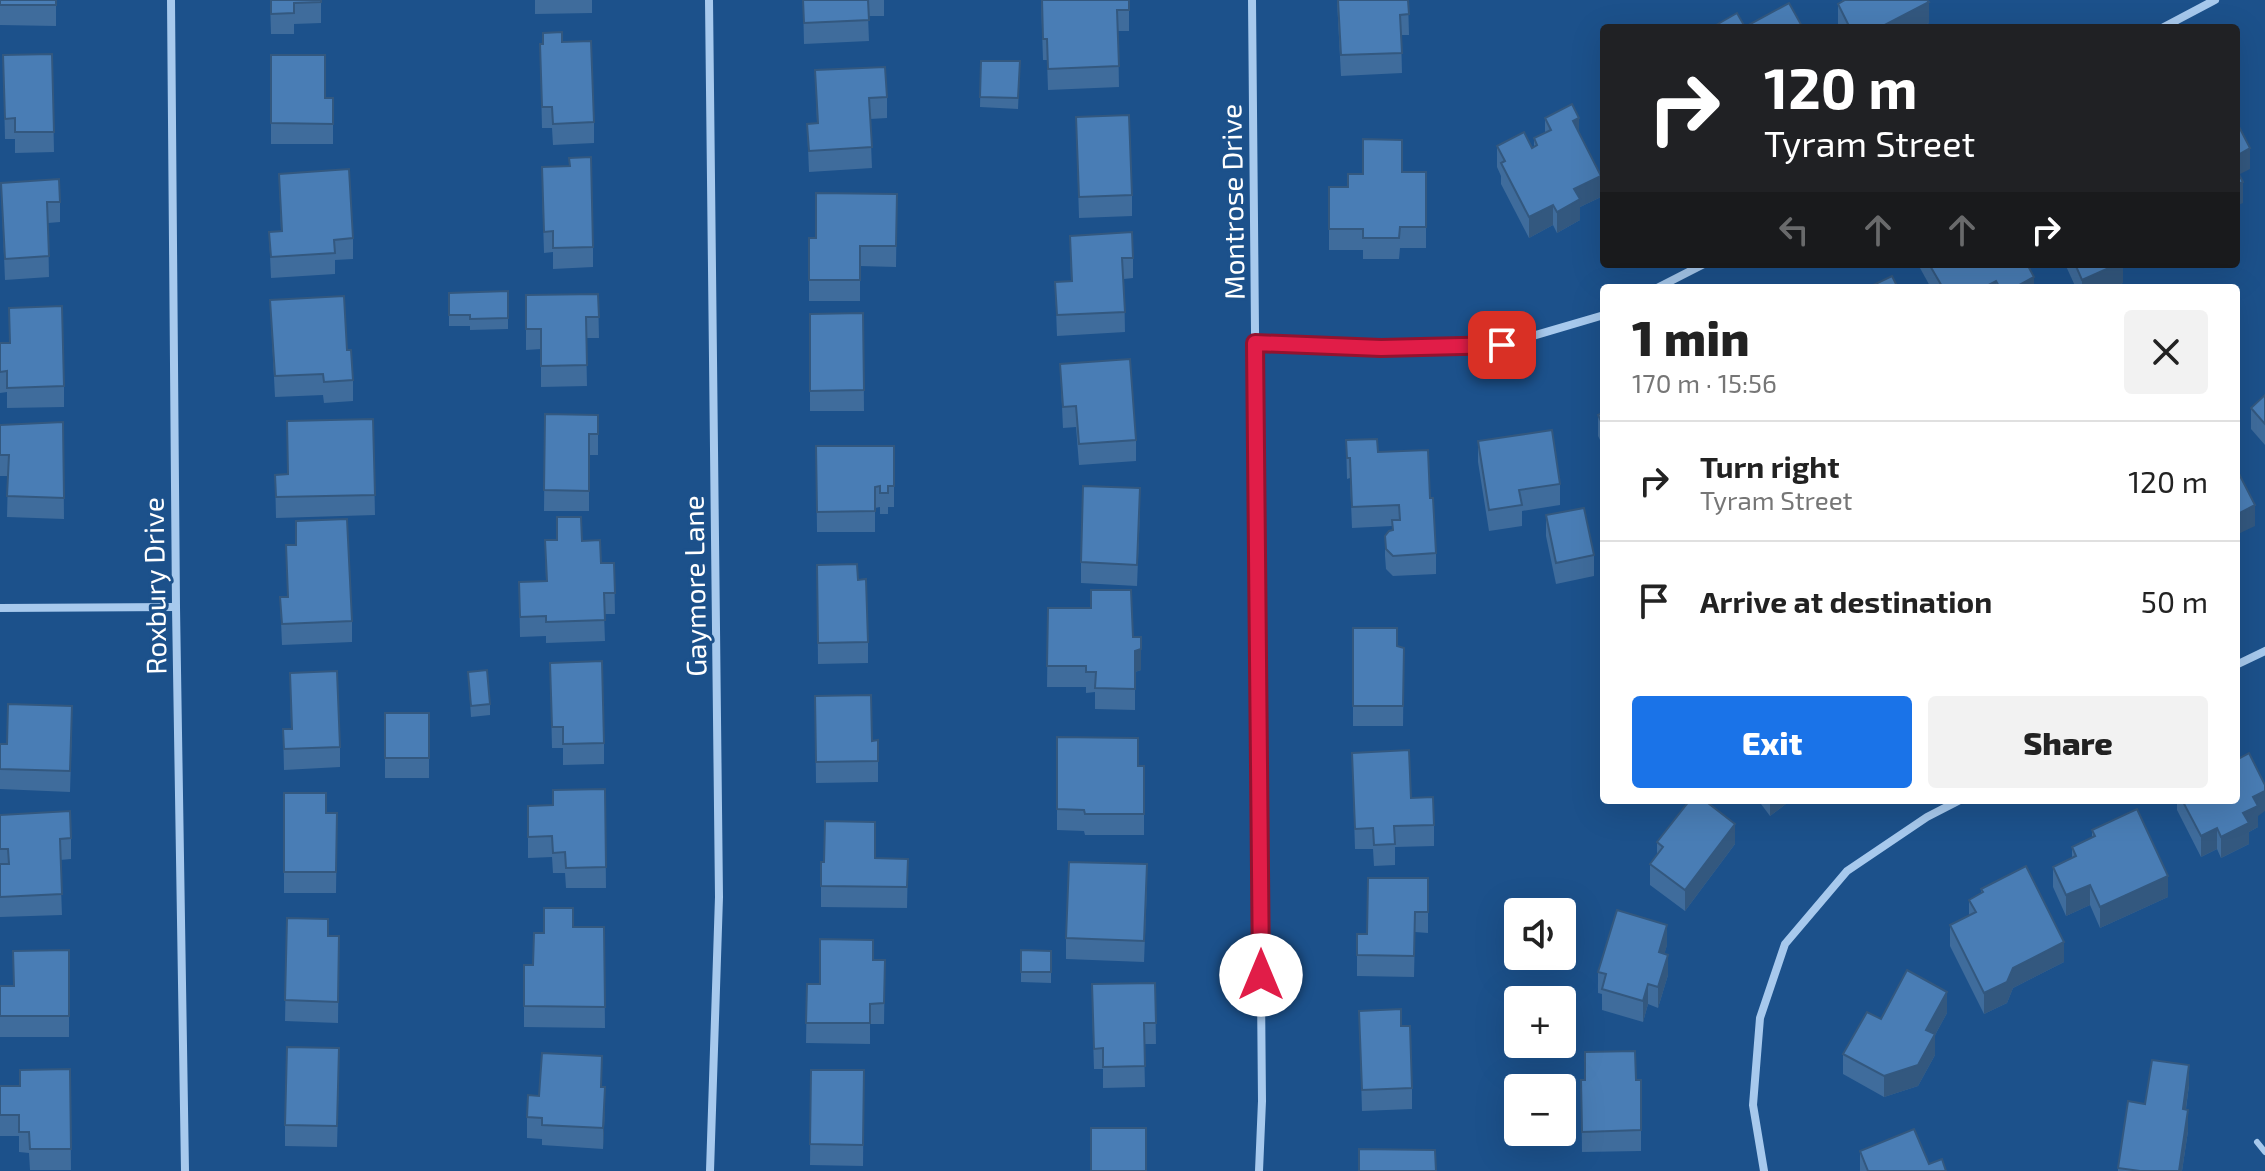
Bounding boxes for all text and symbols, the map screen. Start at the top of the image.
text: 120 m [1764,53,1918,120]
icon: right [1632,56,1736,160]
street label: Montrose Drive [1213,104,1251,300]
text: Tyram Street [1764,121,1975,164]
icon: left [1772,208,1816,252]
icon: ahead [1856,208,1900,252]
icon: ahead [1940,208,1984,252]
icon: right [2024,208,2068,252]
text: 1 min [1632,308,1750,366]
button: close [2124,310,2208,394]
pin [1468,311,1536,379]
icon: arrive [1480,323,1524,367]
text: 170 m · 15:56 [1632,367,1777,398]
text: Turn right [1700,448,1840,484]
icon: right [1632,459,1676,503]
text: 120 m [2128,463,2208,499]
text: Tyram Street [1700,484,1853,515]
street label: Gaymore Lane [675,495,713,677]
street label: Roxbury Drive [135,497,173,675]
icon: arrive [1632,579,1676,623]
text: Arrive at destination [1700,583,1992,619]
text: 50 m [2141,583,2208,619]
button: Exit [1632,696,1912,788]
button: Share [1928,696,2208,788]
map controls [1504,898,1576,1146]
button: sound [1504,898,1576,970]
position arrow [1219,933,1303,1017]
button: + [1504,986,1576,1058]
button: − [1504,1074,1576,1146]

